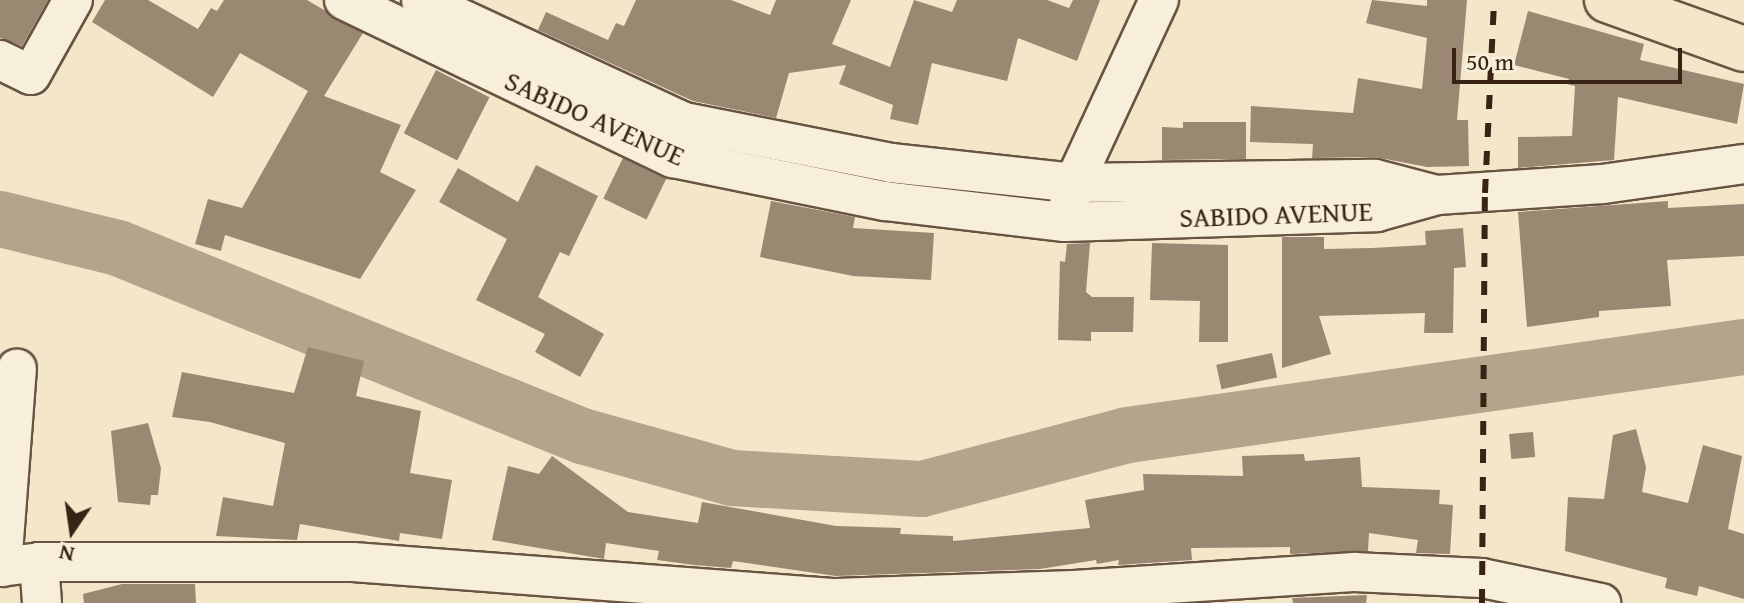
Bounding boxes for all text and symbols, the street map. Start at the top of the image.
scale bar [1456,32,1686,82]
text: 50 m [1466,44,1514,79]
street label: SABIDO AVENUE [500,63,690,173]
street label: SABIDO AVENUE [1179,194,1373,234]
north arrow [32,491,112,571]
text: N [56,537,77,572]

